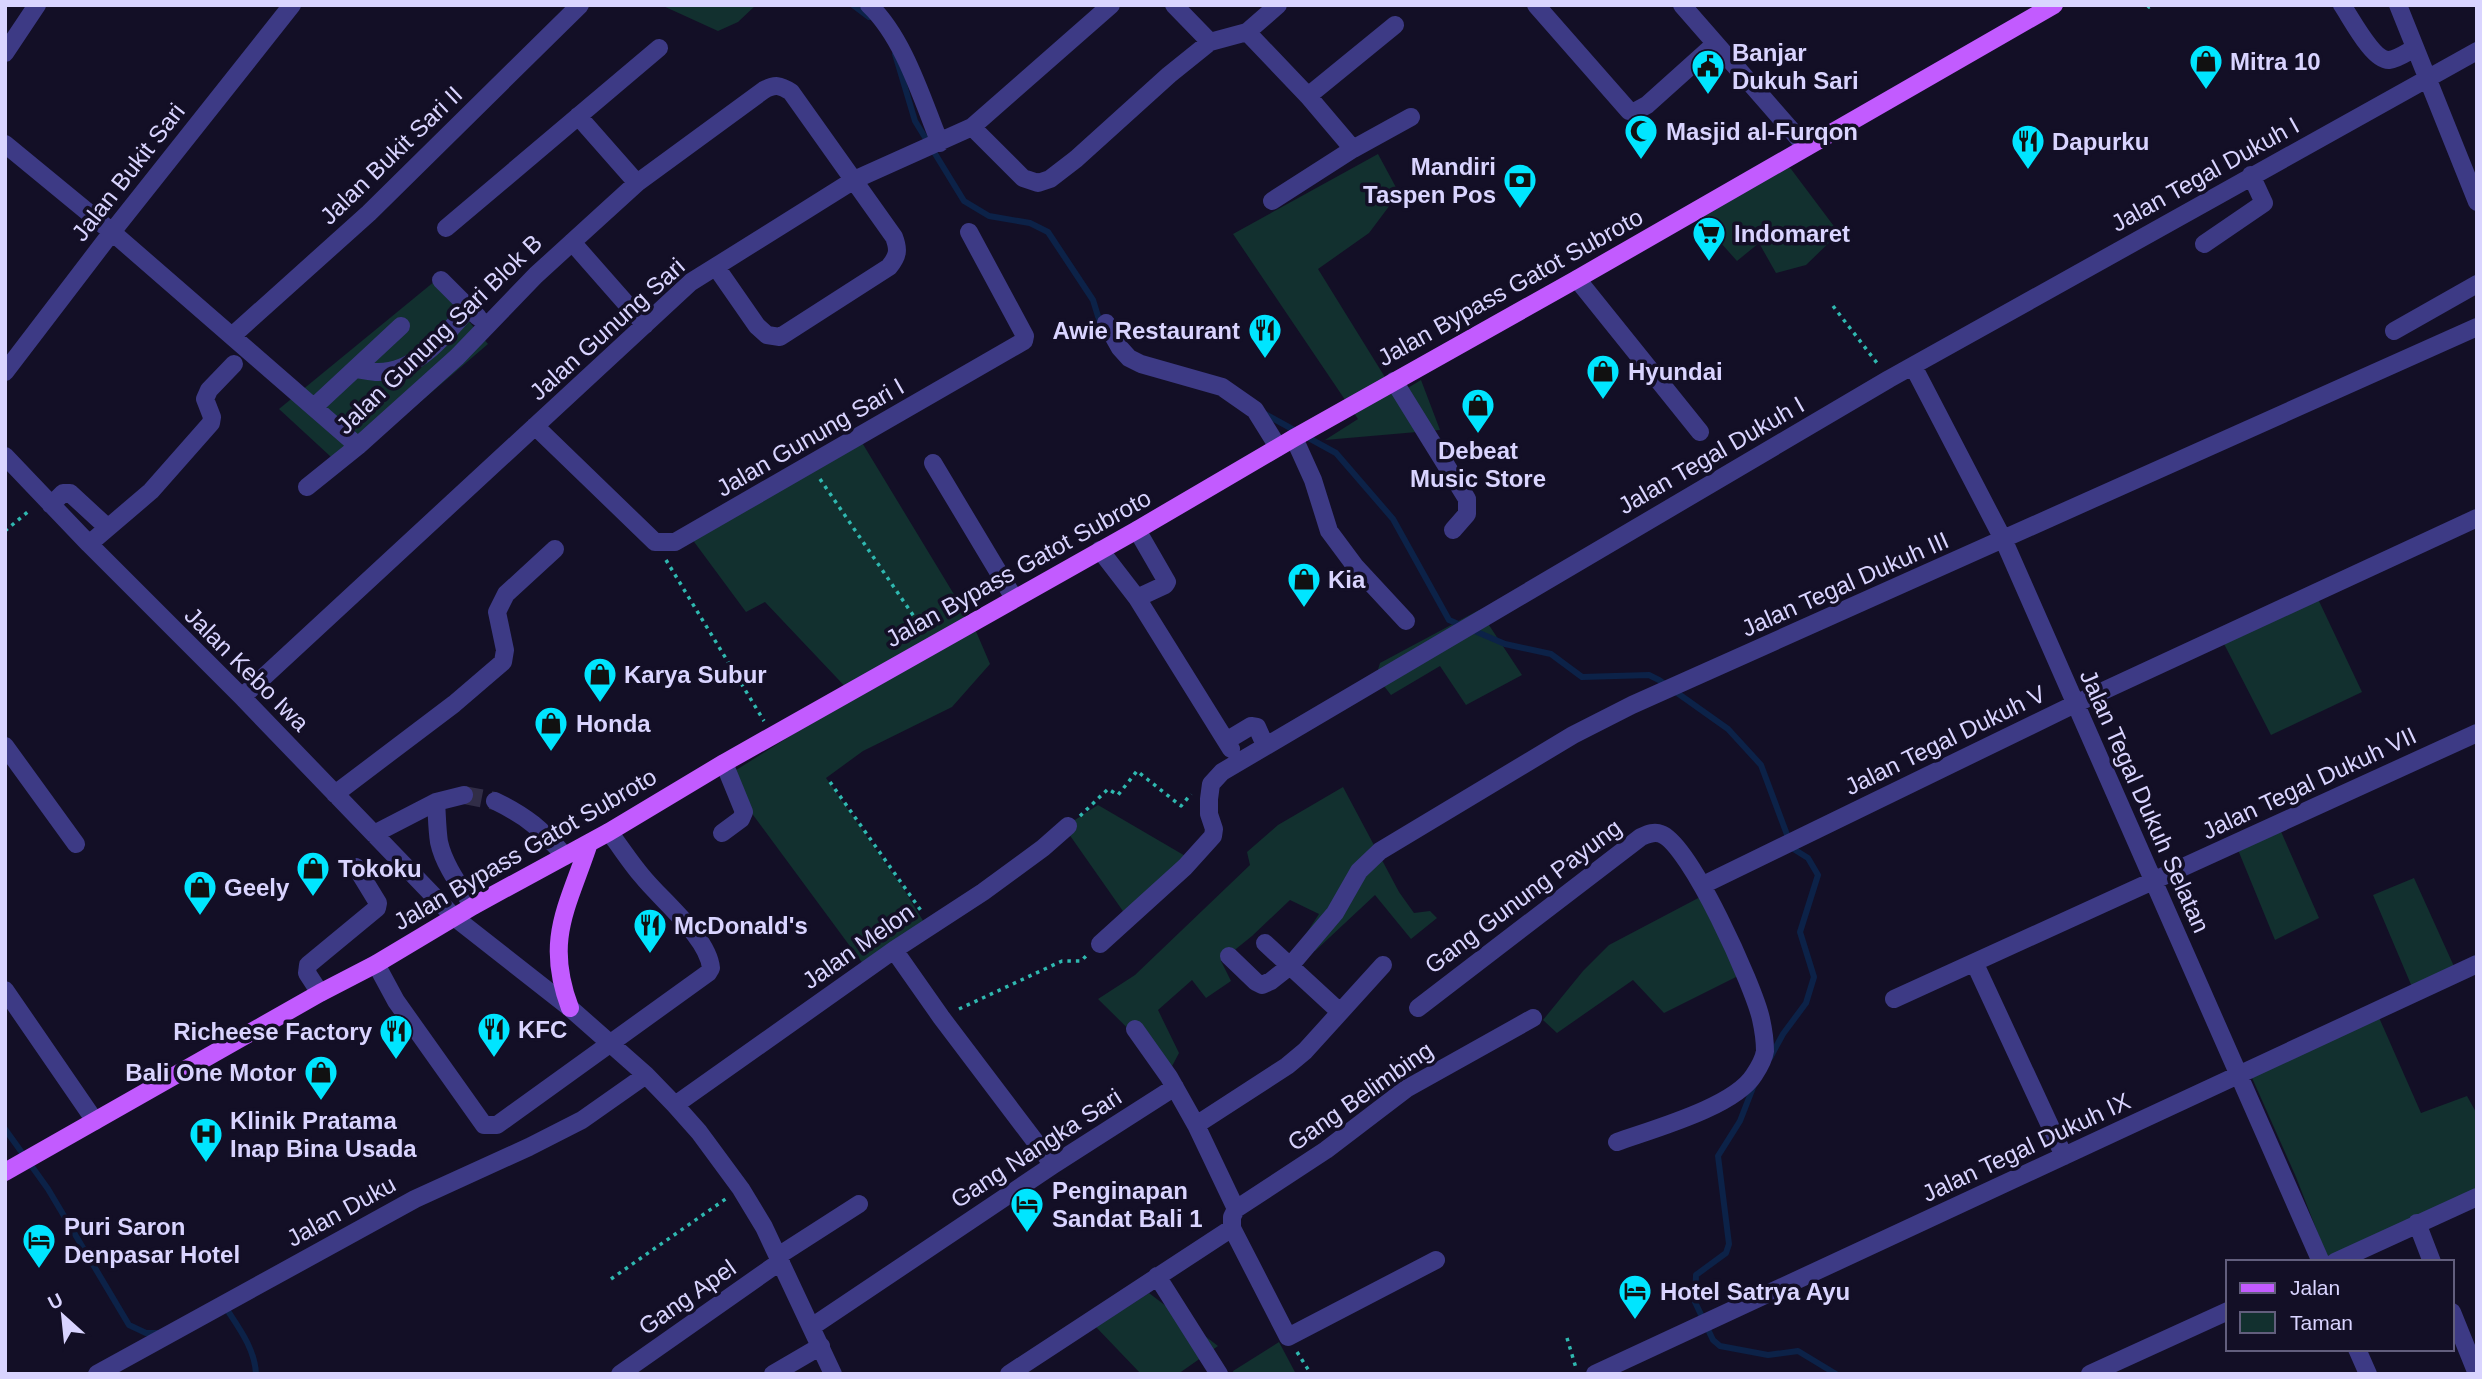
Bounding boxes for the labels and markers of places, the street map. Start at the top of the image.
place label: Banjar Dukuh Sari [1732,39,1859,94]
shop icon: Mitra 10 [2187,42,2225,91]
public building icon: Banjar Dukuh Sari [1689,47,1727,96]
place label: Mitra 10 [2230,48,2321,75]
mosque icon: Masjid al-Furqon [1622,112,1660,161]
place label: Masjid al-Furqon [1666,118,1858,145]
restaurant icon: Dapurku [2009,122,2047,171]
place label: Dapurku [2052,128,2149,155]
place label: Mandiri Taspen Pos [1363,153,1496,208]
bank icon: Mandiri Taspen Pos [1501,161,1539,210]
supermarket icon: Indomaret [1690,214,1728,263]
place label: Indomaret [1734,220,1850,247]
restaurant icon: Awie Restaurant [1246,311,1284,360]
place label: Awie Restaurant [1052,317,1240,344]
shop icon: Hyundai [1584,352,1622,401]
place label: Hyundai [1628,358,1723,385]
shop icon: Debeat Music Store [1459,386,1497,435]
place label: Debeat Music Store [1410,437,1546,492]
shop icon: Kia [1285,560,1323,609]
place label: Kia [1328,566,1366,593]
shop icon: Karya Subur [581,655,619,704]
place label: Karya Subur [624,661,767,688]
shop icon: Honda [532,704,570,753]
place label: Honda [576,710,651,737]
shop icon: Tokoku [294,849,332,898]
place label: Tokoku [338,855,422,882]
shop icon: Geely [181,868,219,917]
place label: Geely [224,874,290,901]
restaurant icon: McDonald's [631,906,669,955]
place label: McDonald's [674,912,808,939]
restaurant icon: KFC [475,1010,513,1059]
restaurant icon: Richeese Factory [377,1012,415,1061]
place label: KFC [518,1016,567,1043]
place label: Richeese Factory [173,1018,373,1045]
shop icon: Bali One Motor [302,1053,340,1102]
place label: Bali One Motor [125,1059,296,1086]
place label: Klinik Pratama Inap Bina Usada [230,1107,417,1162]
hospital icon: Klinik Pratama Inap Bina Usada [187,1115,225,1164]
place label: Penginapan Sandat Bali 1 [1052,1177,1203,1232]
hotel icon: Penginapan Sandat Bali 1 [1008,1185,1046,1234]
place label: Puri Saron Denpasar Hotel [64,1213,240,1268]
hotel icon: Puri Saron Denpasar Hotel [20,1221,58,1270]
hotel icon: Hotel Satrya Ayu [1616,1272,1654,1321]
place label: Hotel Satrya Ayu [1660,1278,1850,1305]

